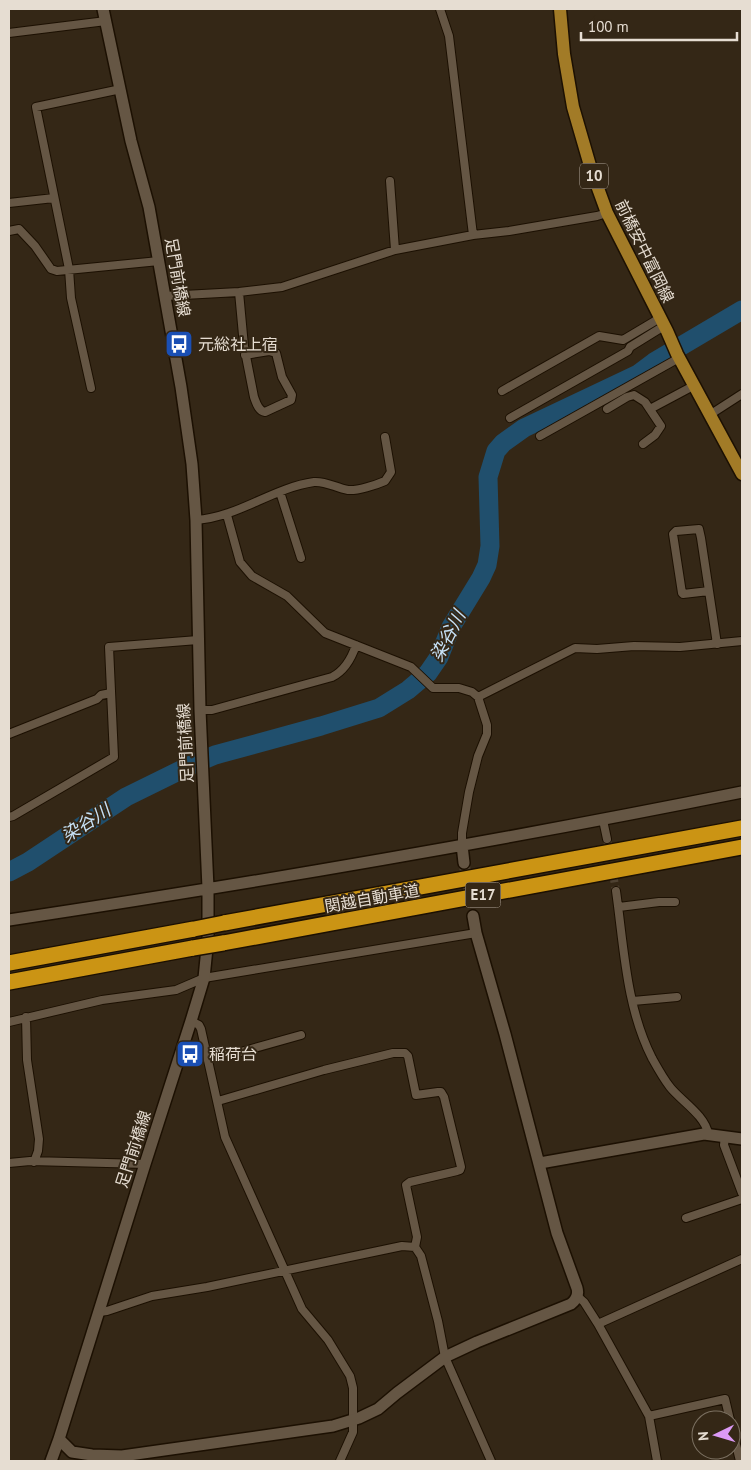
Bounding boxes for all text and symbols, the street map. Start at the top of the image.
scale bar [581,10,737,42]
text: 100 m [588,17,629,36]
road number: 10 [580,164,608,188]
street label: 前橋安中富岡線 [611,196,679,306]
street label: 足門前橋線 [161,236,195,318]
bus stop icon: 元総社上宿 [164,329,194,359]
place label: 元総社上宿 [198,334,278,354]
water label: 染谷川 [425,605,471,665]
street label: 足門前橋線 [173,703,197,783]
water label: 染谷川 [57,797,116,847]
street label: 関越自動車道 [323,880,421,916]
road number: E17 [466,882,500,908]
bus stop icon: 稲荷台 [175,1039,205,1069]
place label: 稲荷台 [209,1044,257,1064]
street label: 足門前橋線 [111,1108,155,1190]
north arrow [691,1410,741,1460]
text: N [694,1431,712,1442]

